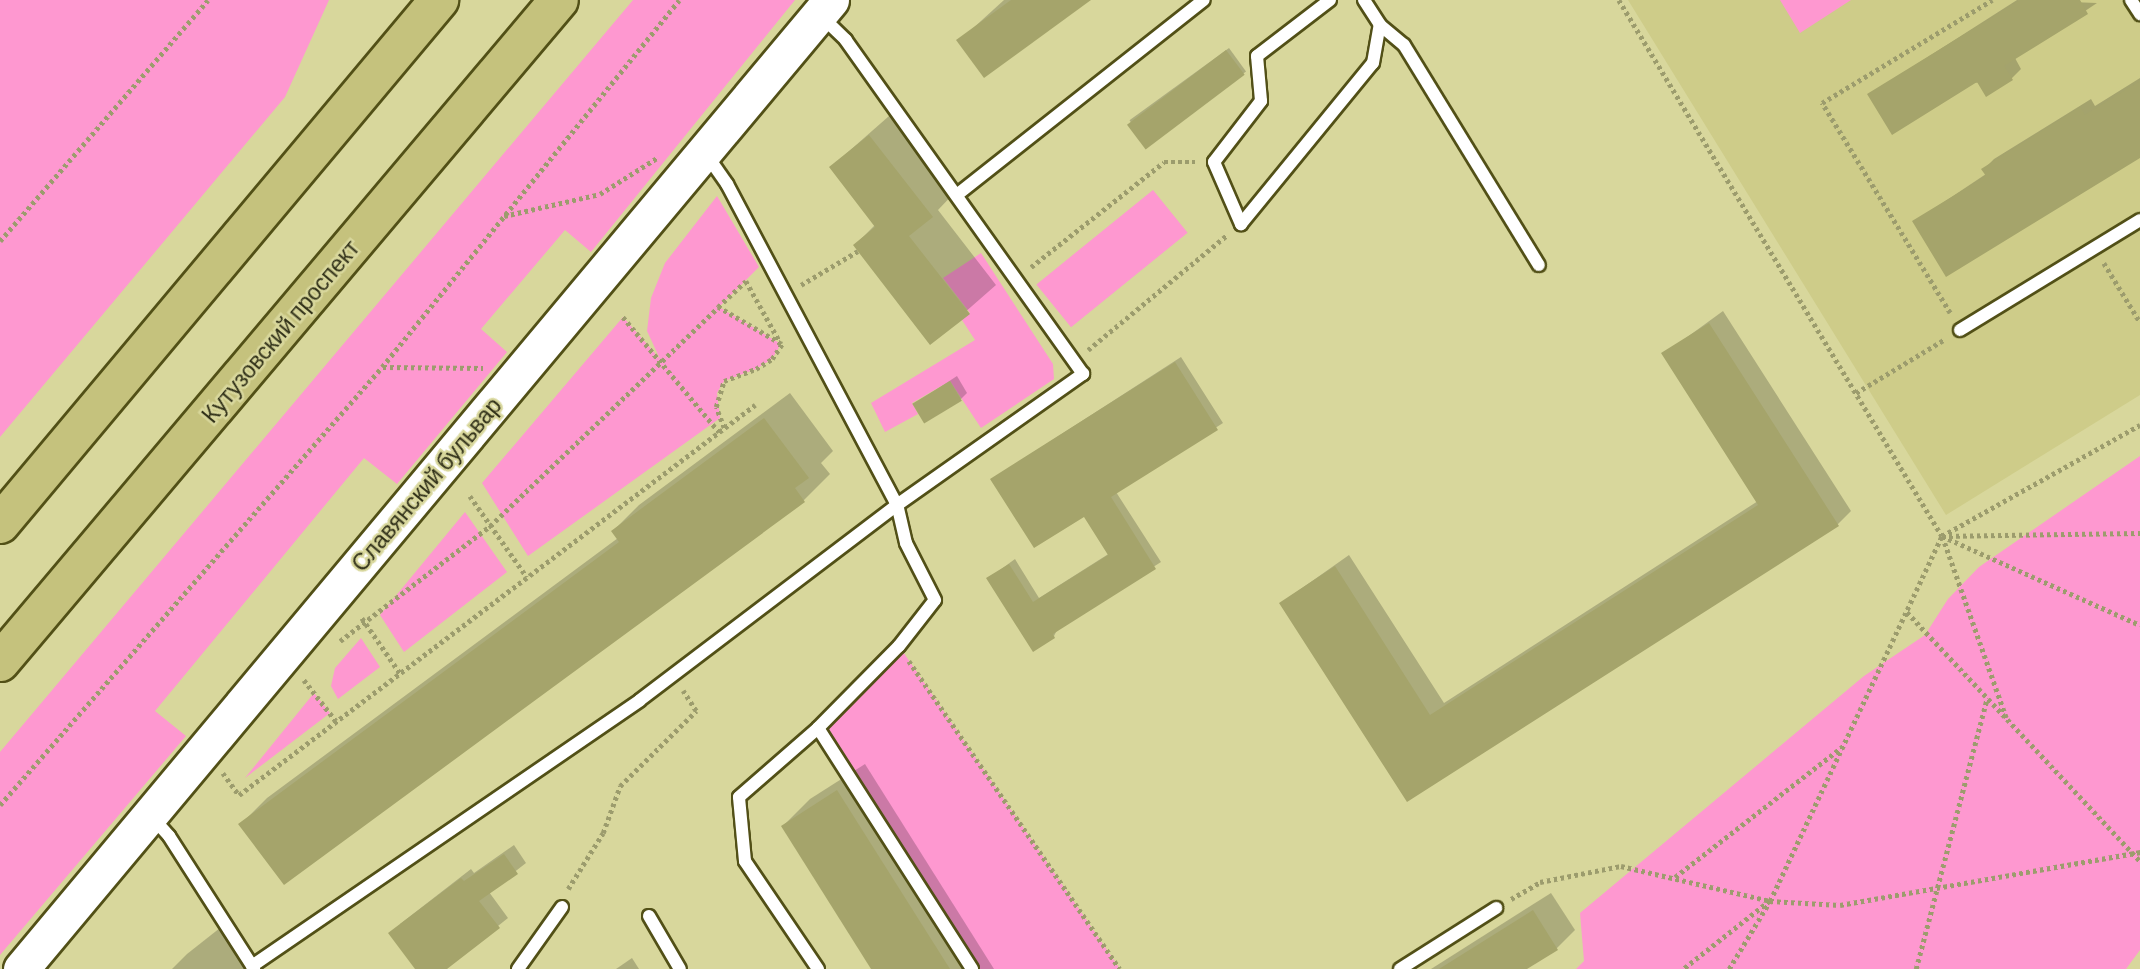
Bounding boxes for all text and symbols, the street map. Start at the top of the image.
street label: Кутузовский проспект [196,234,364,428]
street label: Славянский бульвар [345,391,507,577]

